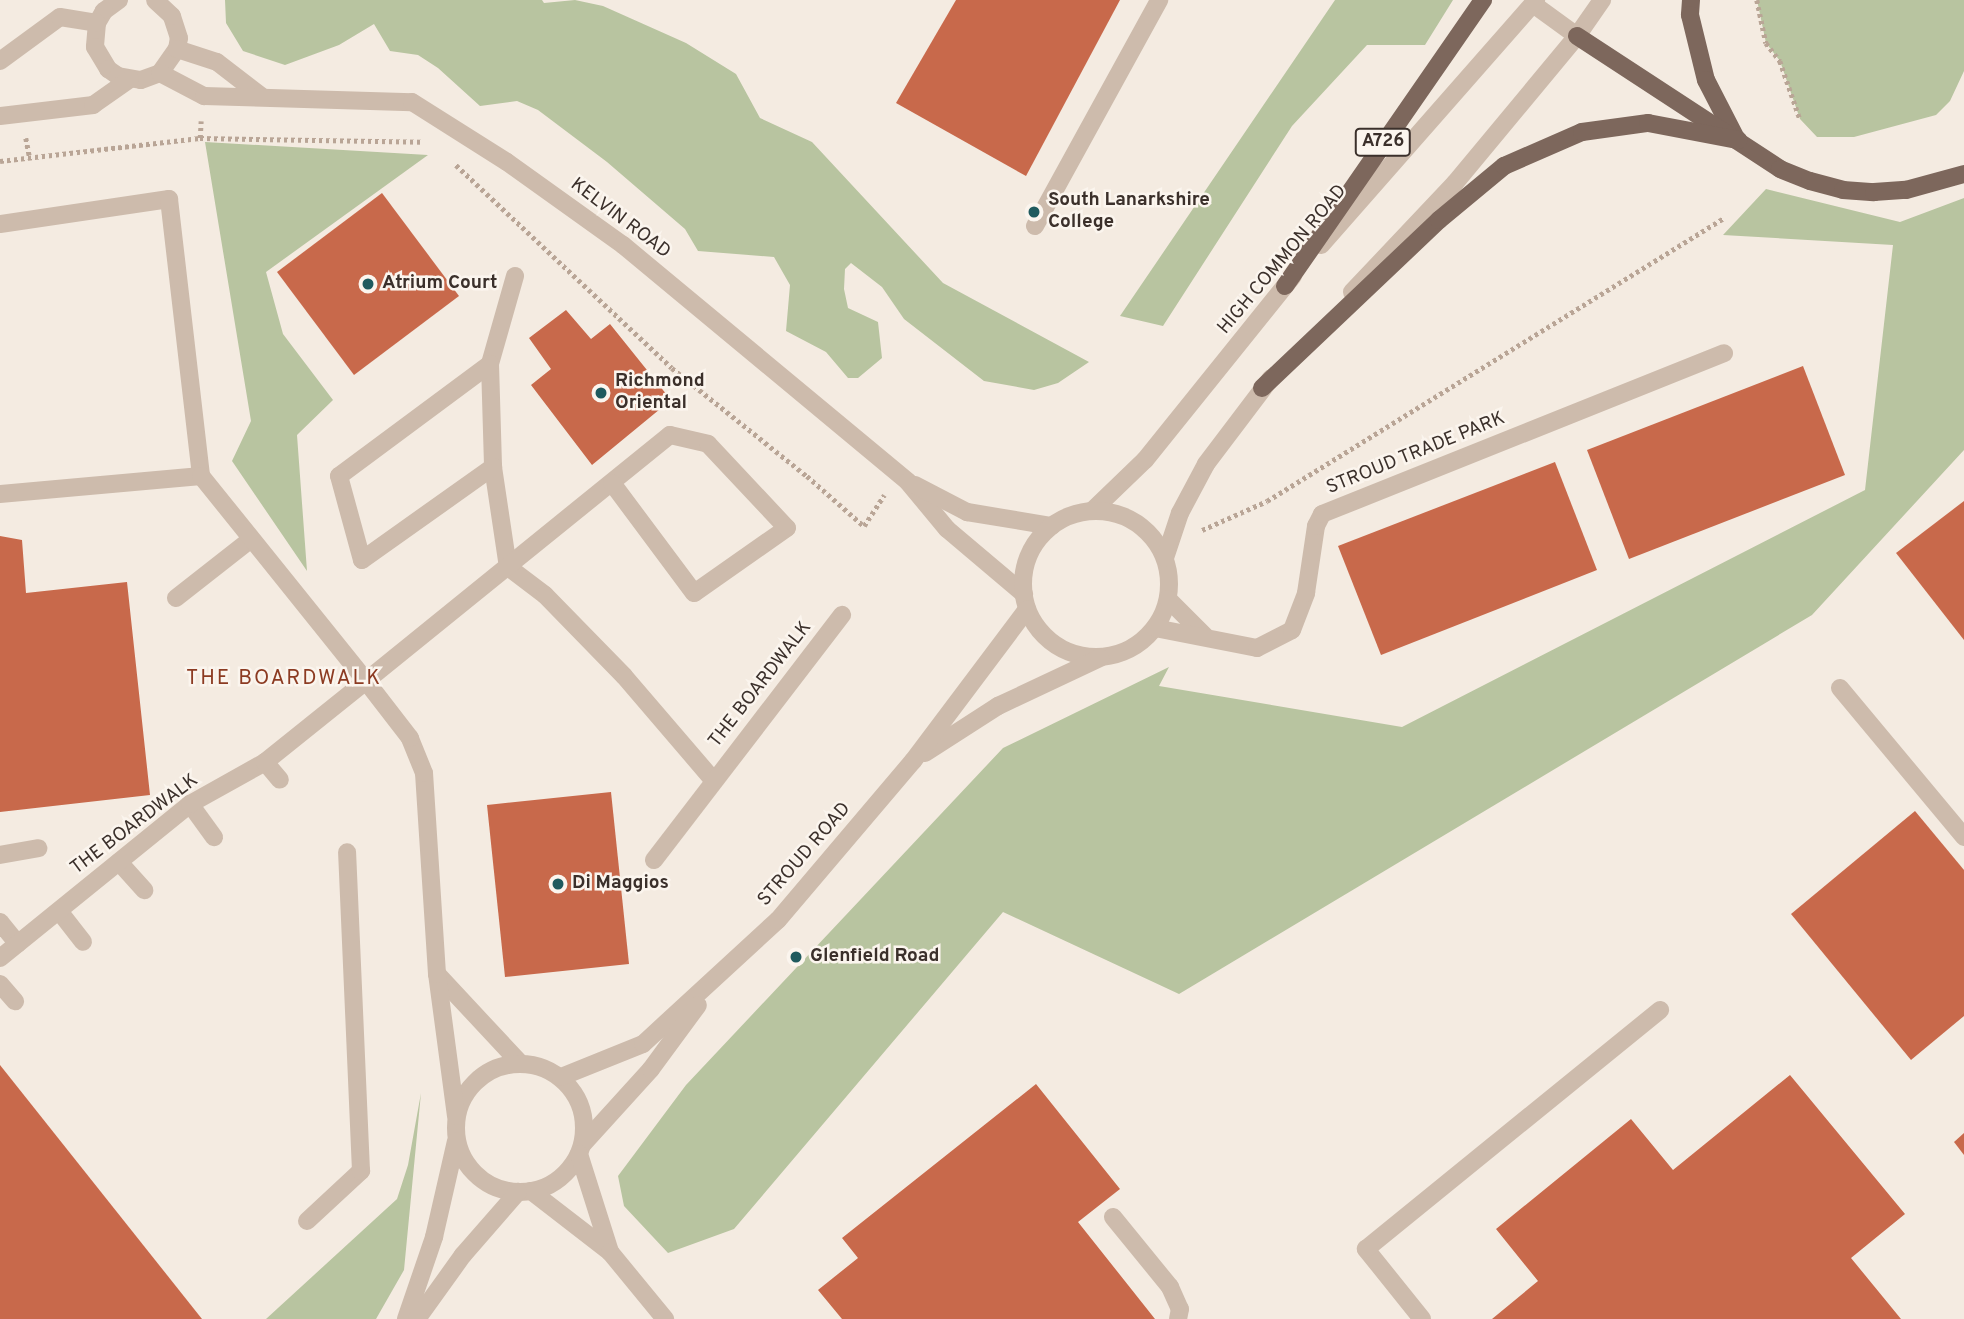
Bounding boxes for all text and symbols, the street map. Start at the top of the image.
road number: A726 [1353,127,1413,156]
street label: KELVIN ROAD [565,174,675,264]
street label: HIGH COMMON ROAD [1214,181,1352,339]
place label: South Lanarkshire College [1048,190,1210,234]
marker: South Lanarkshire College [1026,204,1042,220]
place label: Atrium Court [382,273,497,295]
marker: Atrium Court [360,276,376,292]
place label: Richmond Oriental [615,371,705,415]
marker: Richmond Oriental [593,385,609,401]
street label: STROUD TRADE PARK [1323,408,1509,500]
street label: THE BOARDWALK [705,617,817,753]
district label: THE BOARDWALK [188,666,380,692]
street label: THE BOARDWALK [67,770,203,880]
street label: STROUD ROAD [754,798,856,912]
place label: Di Maggios [572,873,669,895]
marker: Di Maggios [550,876,566,892]
place label: Glenfield Road [810,946,939,968]
marker: Glenfield Road [788,949,804,965]

